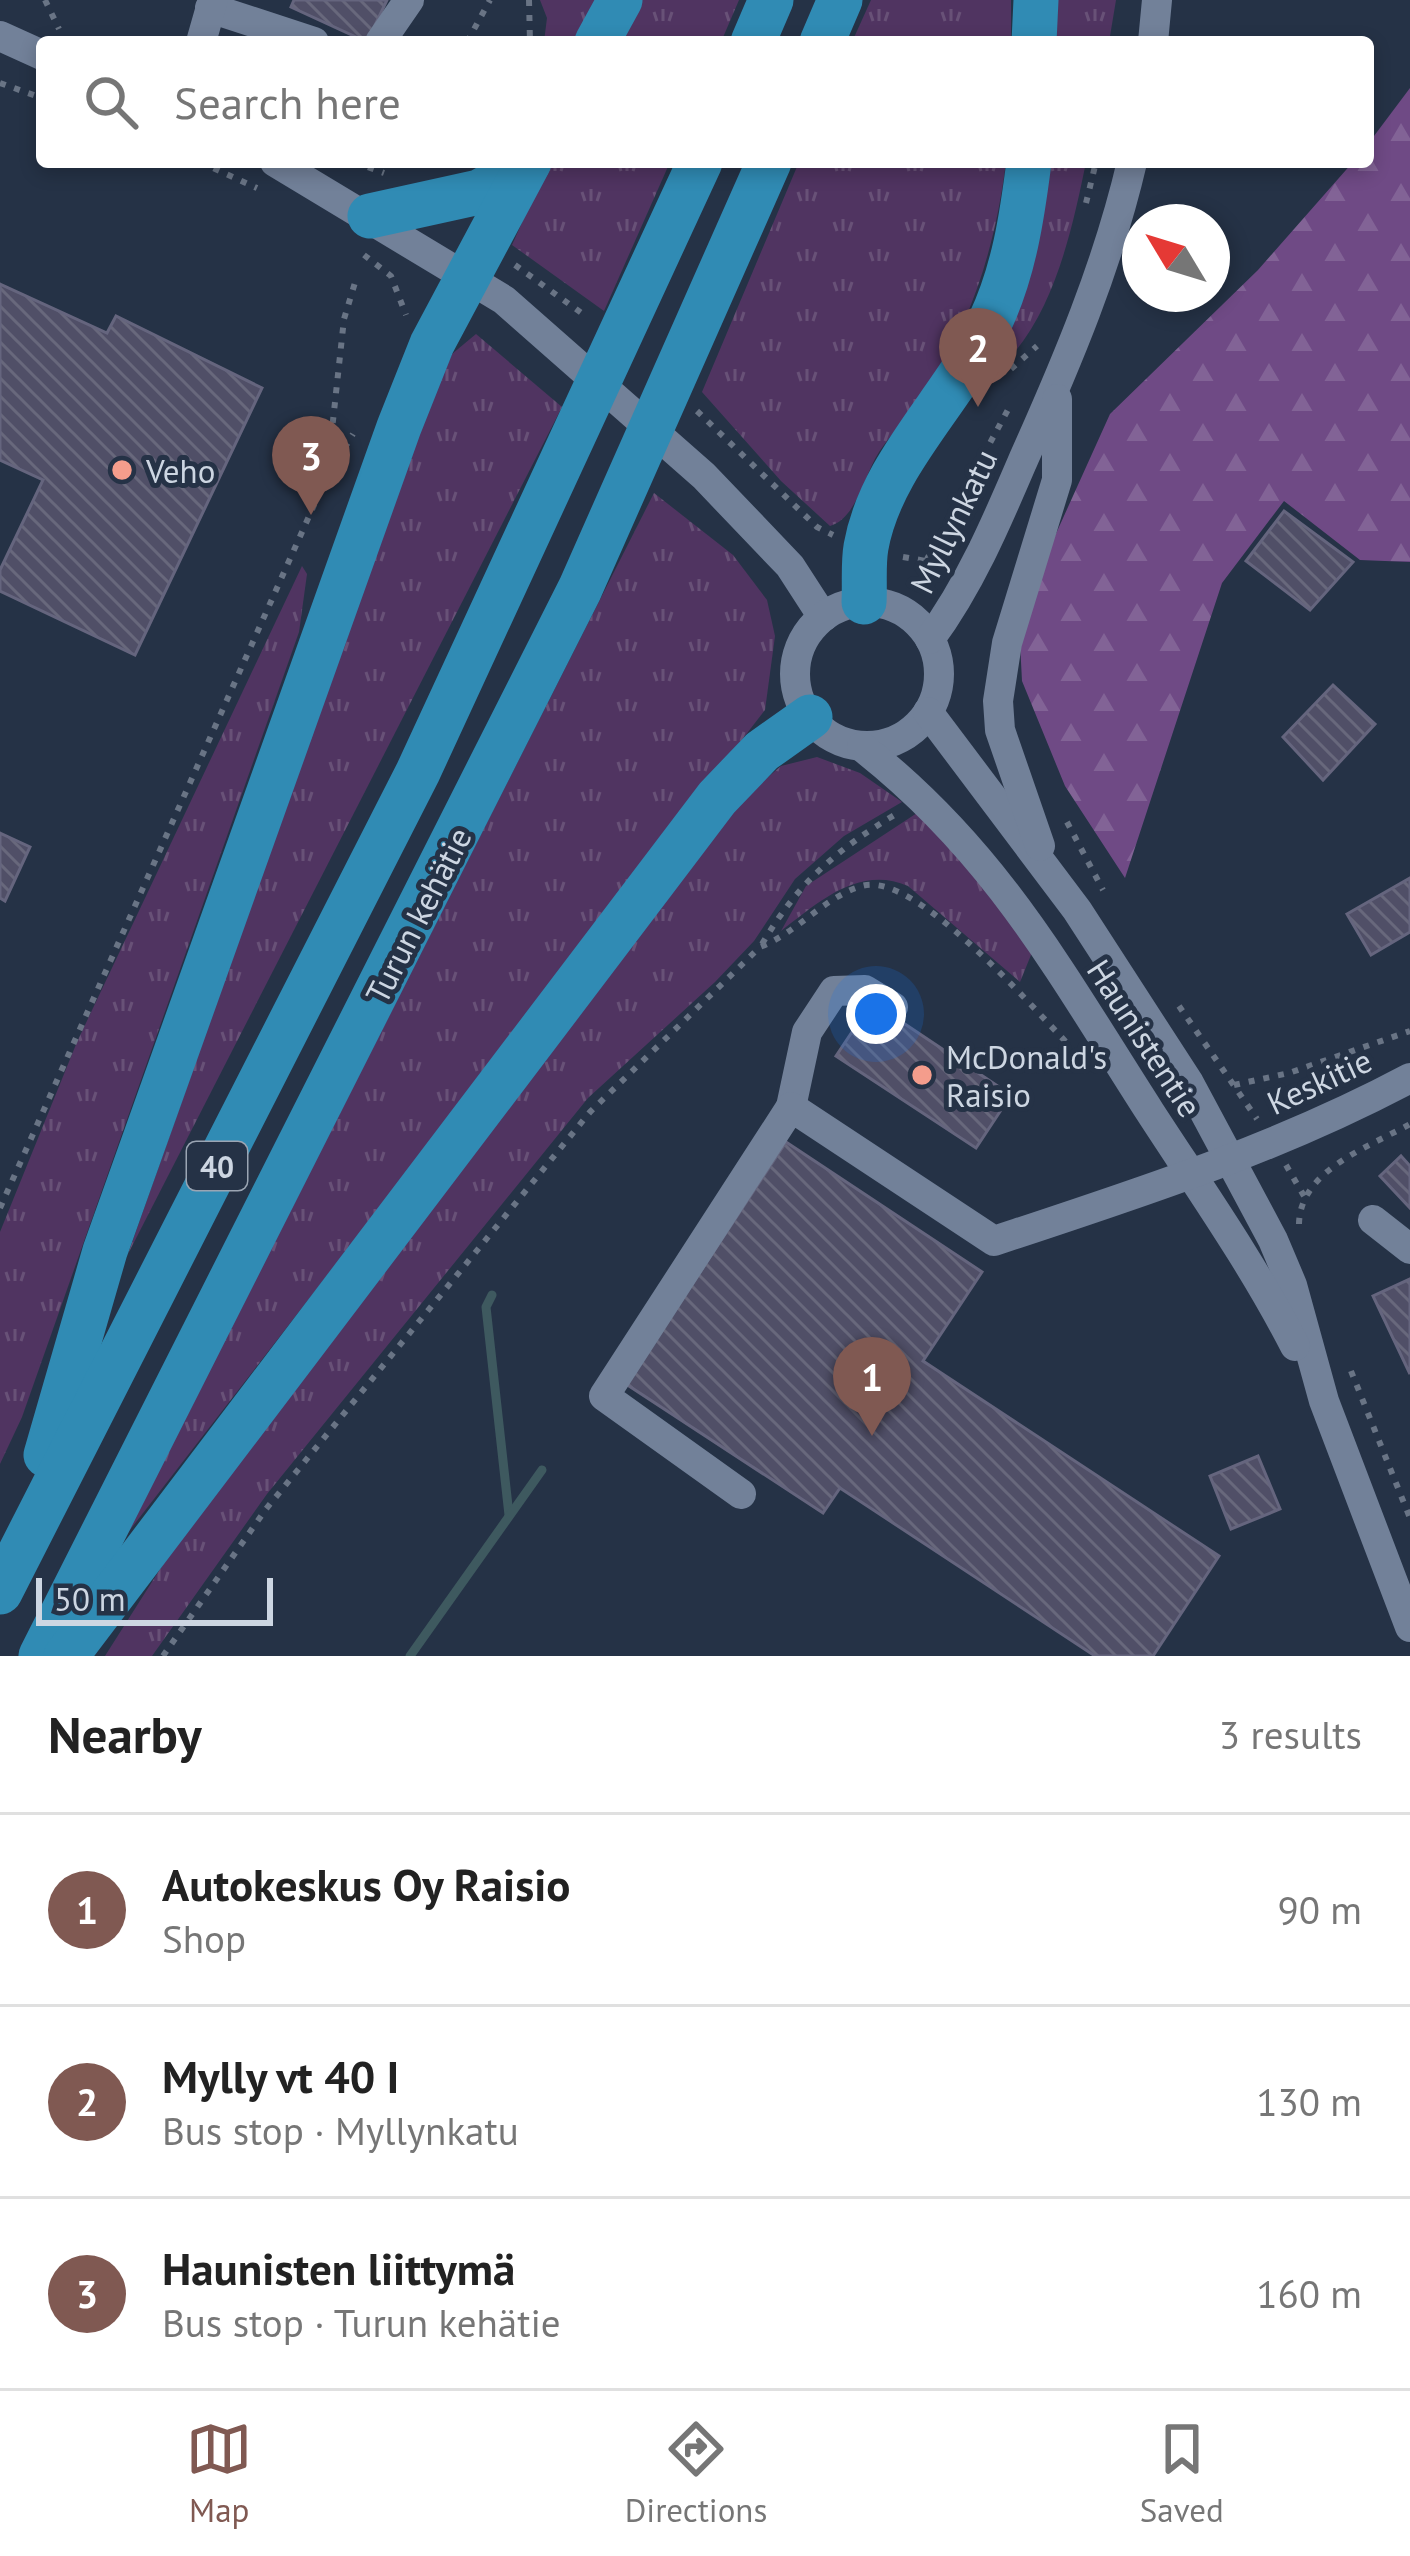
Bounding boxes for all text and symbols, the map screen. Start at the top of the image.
search box [36,36,1374,168]
icon: search [78,69,144,135]
text: Search here [174,73,401,131]
north arrow [1122,204,1230,312]
pin: 2 [939,308,1017,407]
pin: 3 [272,416,350,515]
street label: Myllynkatu [900,442,1006,600]
place label: Veho [145,449,215,492]
marker: Veho [109,457,135,483]
street label: Turun kehätie [355,820,481,1010]
street label: Haunistentie [1078,951,1212,1125]
your location [846,984,906,1044]
place label: McDonald's Raisio [946,1035,1107,1116]
street label: Keskitie [1260,1038,1378,1124]
marker: McDonald's Raisio [909,1062,935,1088]
road number: 40 [187,1142,247,1190]
pin: 1 [833,1337,911,1436]
scale bar [36,1572,273,1625]
text: 50 m [54,1577,126,1620]
text: Nearby [48,1701,202,1767]
text: 3 results [1219,1709,1362,1760]
text: Autokeskus Oy Raisio [162,1855,570,1913]
text: 1 [76,1884,98,1935]
text: 90 m [1277,1884,1362,1935]
text: Shop [162,1913,246,1964]
text: Mylly vt 40 I [162,2047,399,2105]
text: 2 [76,2076,98,2127]
text: 130 m [1256,2076,1362,2127]
text: Bus stop · Myllynkatu [162,2105,519,2156]
text: Haunisten liittymä [162,2239,515,2297]
text: 3 [76,2268,98,2319]
text: 160 m [1256,2268,1362,2319]
text: Bus stop · Turun kehätie [162,2297,561,2348]
tab: Map [186,2416,252,2531]
tab: Directions [625,2416,767,2531]
tab: Saved [1140,2416,1224,2531]

